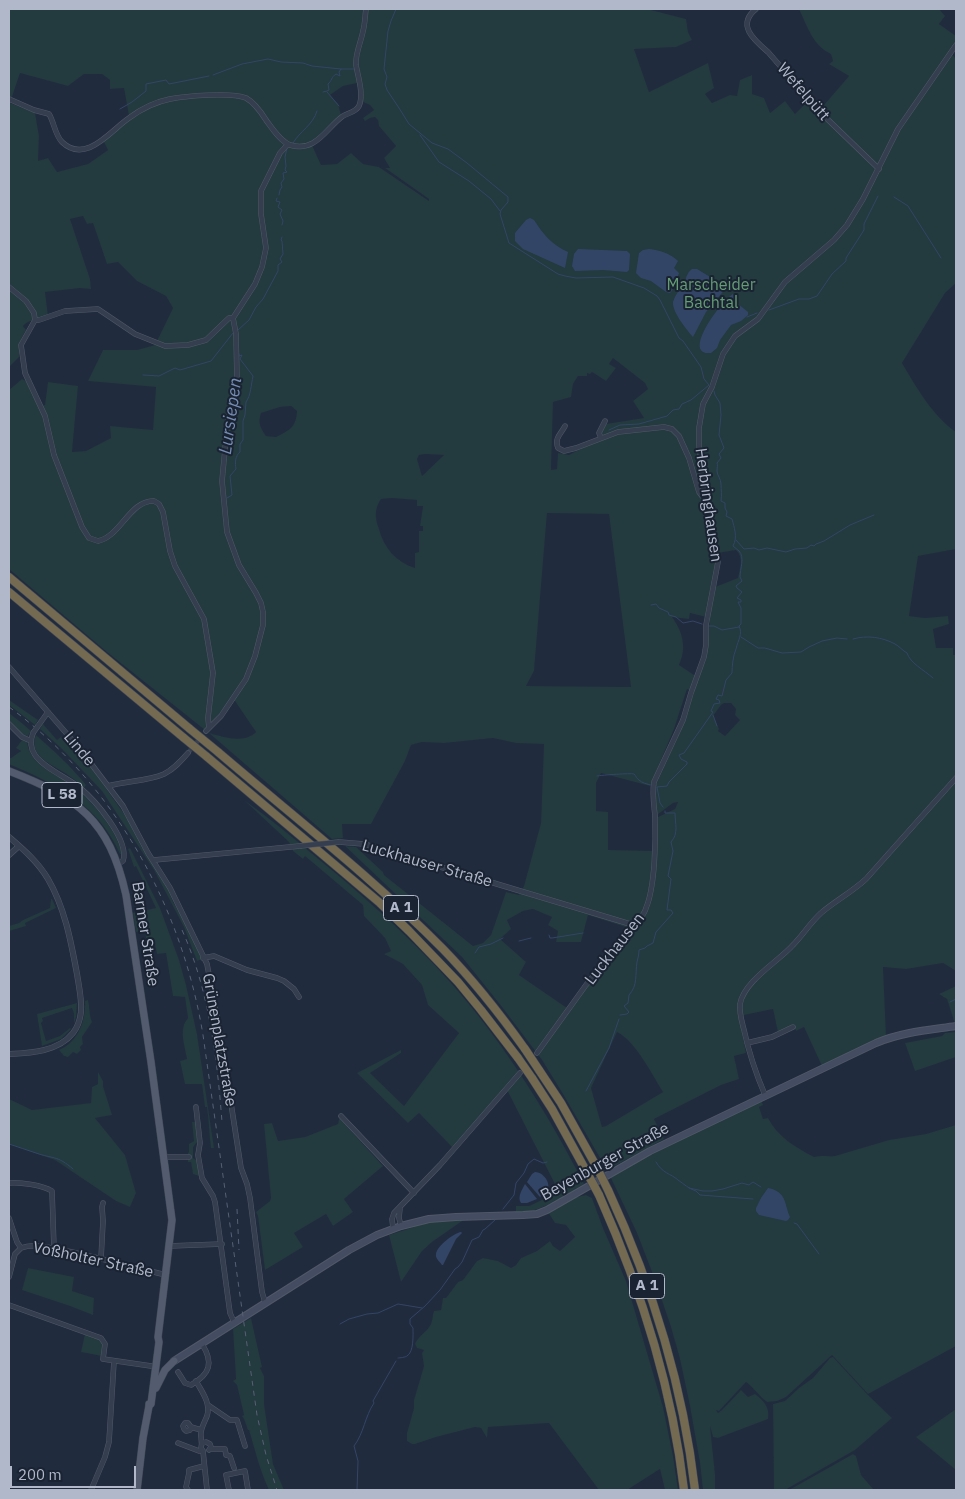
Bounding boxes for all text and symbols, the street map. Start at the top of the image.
street label: Wefelpütt [773,59,833,125]
park label: Marscheider Bachtal [666,275,756,313]
water label: Lursiepen [215,376,247,456]
street label: Herbringhausen [690,447,726,563]
street label: Linde [59,728,99,770]
road number: L 58 [42,782,82,808]
street label: Luckhauser Straße [360,836,494,892]
street label: Barmer Straße [127,880,163,988]
road number: A 1 [384,896,418,920]
street label: Luckhausen [581,909,649,989]
street label: Grünenplatzstraße [198,972,240,1108]
street label: Beyenburger Straße [537,1119,673,1205]
street label: Voßholter Straße [31,1238,155,1282]
road number: A 1 [630,1274,664,1298]
scale bar [12,1456,139,1488]
text: 200 m [18,1465,62,1484]

